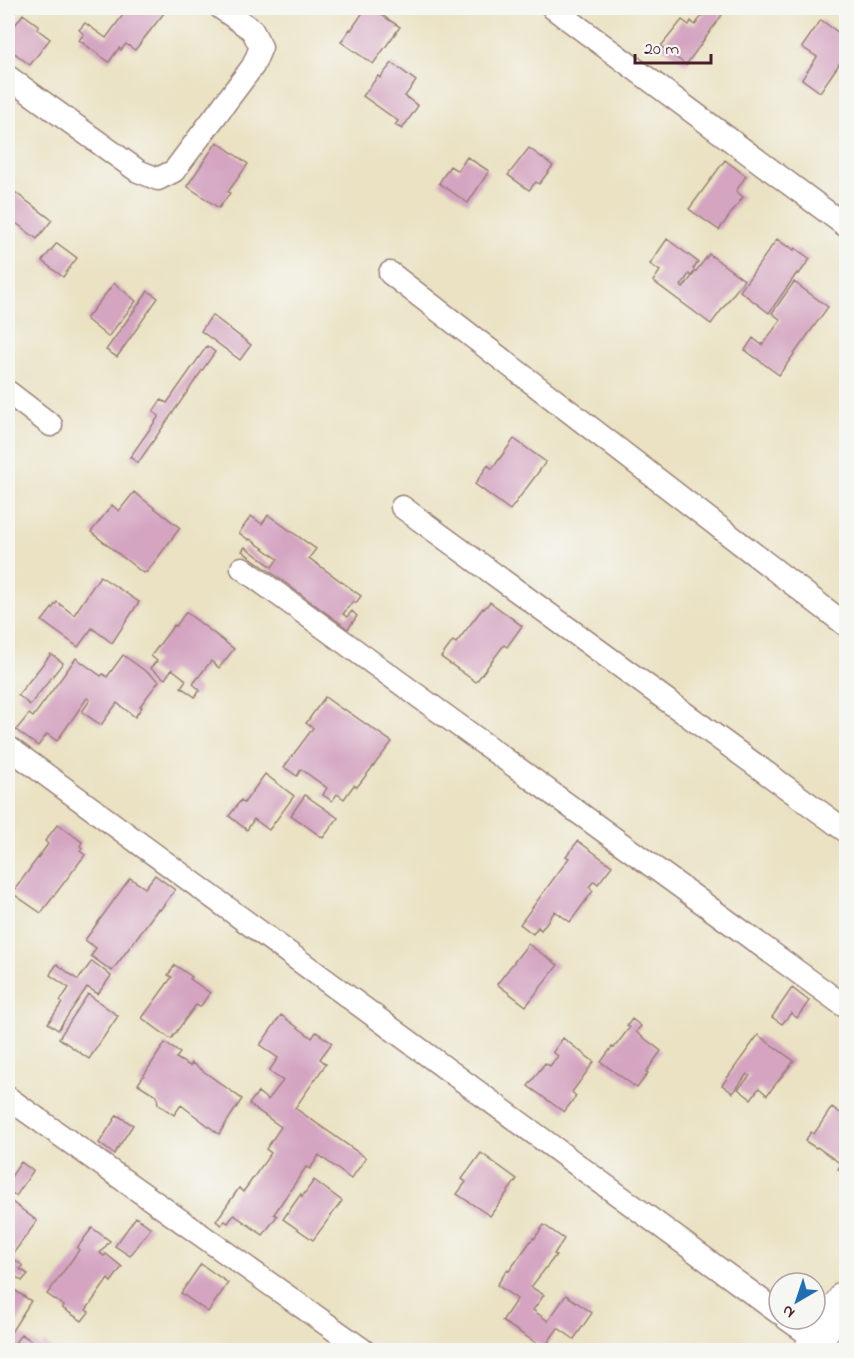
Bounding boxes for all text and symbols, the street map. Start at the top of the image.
scale bar [635,27,712,65]
text: 20 m [644,37,679,63]
north arrow [767,1271,827,1331]
text: N [777,1298,801,1324]

